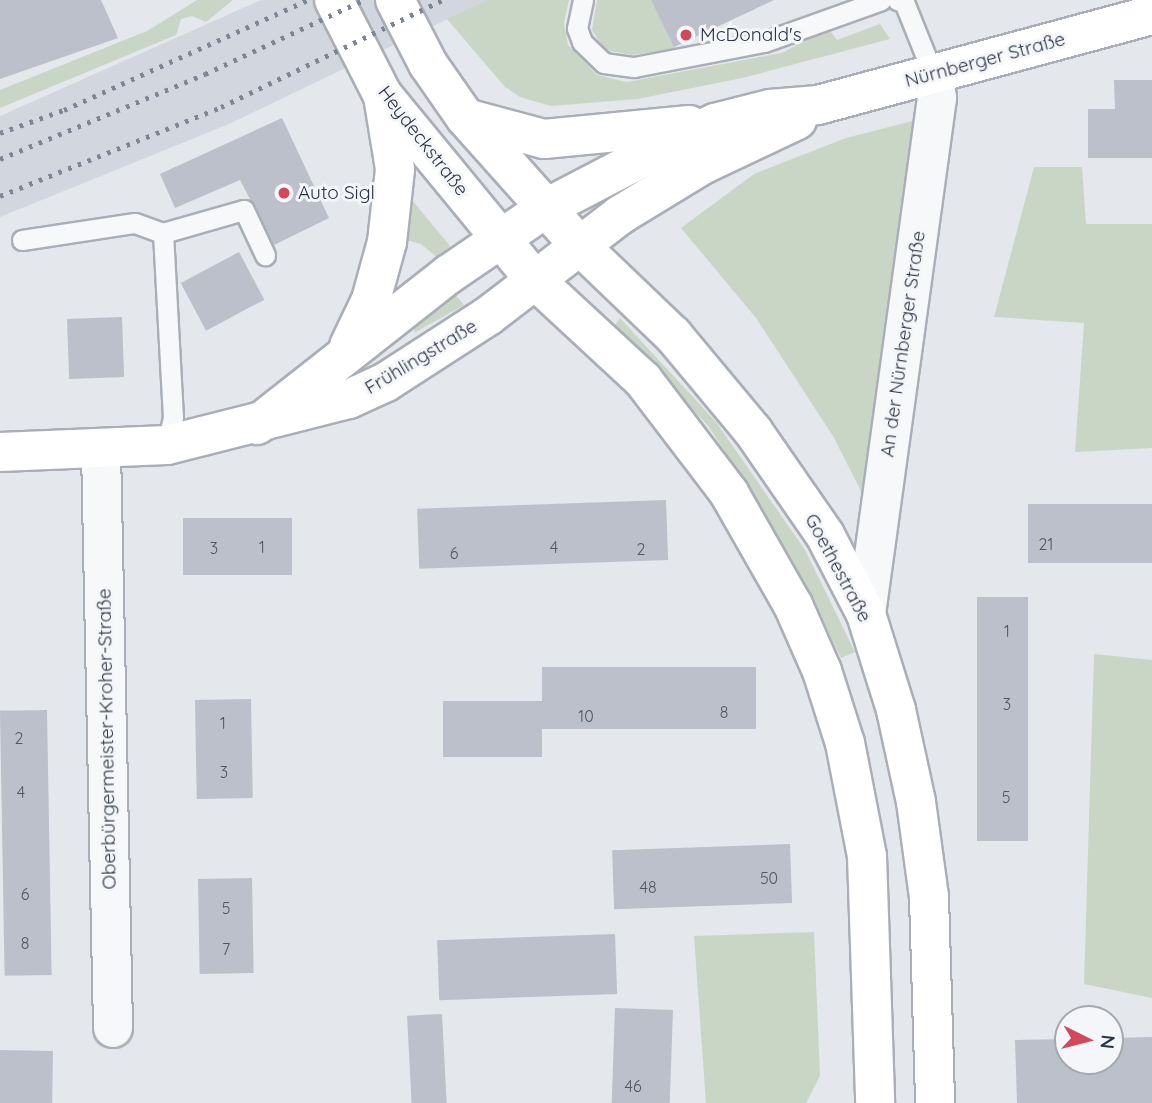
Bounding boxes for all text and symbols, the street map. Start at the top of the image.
place label: McDonald's [700,24,802,46]
marker: McDonald's [678,27,694,43]
street label: Nürnberger Straße [902,28,1068,92]
street label: Heydeckstraße [373,81,473,201]
place label: Auto Sigl [298,182,375,204]
marker: Auto Sigl [276,185,292,201]
street label: An der Nürnberger Straße [876,229,930,459]
street label: Frühlingstraße [361,315,481,399]
street label: Goethestraße [800,510,876,626]
house number: 21 [1039,534,1053,554]
house number: 1 [259,537,265,557]
house number: 4 [550,537,558,557]
house number: 3 [210,538,218,558]
house number: 2 [637,539,645,559]
house number: 6 [450,543,458,563]
street label: Oberbürgermeister-Kroher-Straße [93,588,121,890]
house number: 1 [1004,621,1010,641]
house number: 3 [1003,694,1011,714]
house number: 8 [720,702,728,722]
house number: 10 [578,706,594,726]
house number: 1 [220,713,226,733]
house number: 2 [15,728,23,748]
house number: 3 [220,762,228,782]
house number: 4 [17,782,25,802]
house number: 5 [1002,787,1010,807]
house number: 50 [760,868,778,888]
house number: 48 [639,877,657,897]
house number: 6 [21,884,29,904]
house number: 5 [222,898,230,918]
house number: 8 [21,933,29,953]
house number: 7 [222,939,230,959]
north arrow [1054,1005,1124,1075]
text: N [1095,1034,1121,1050]
house number: 46 [624,1076,642,1096]

